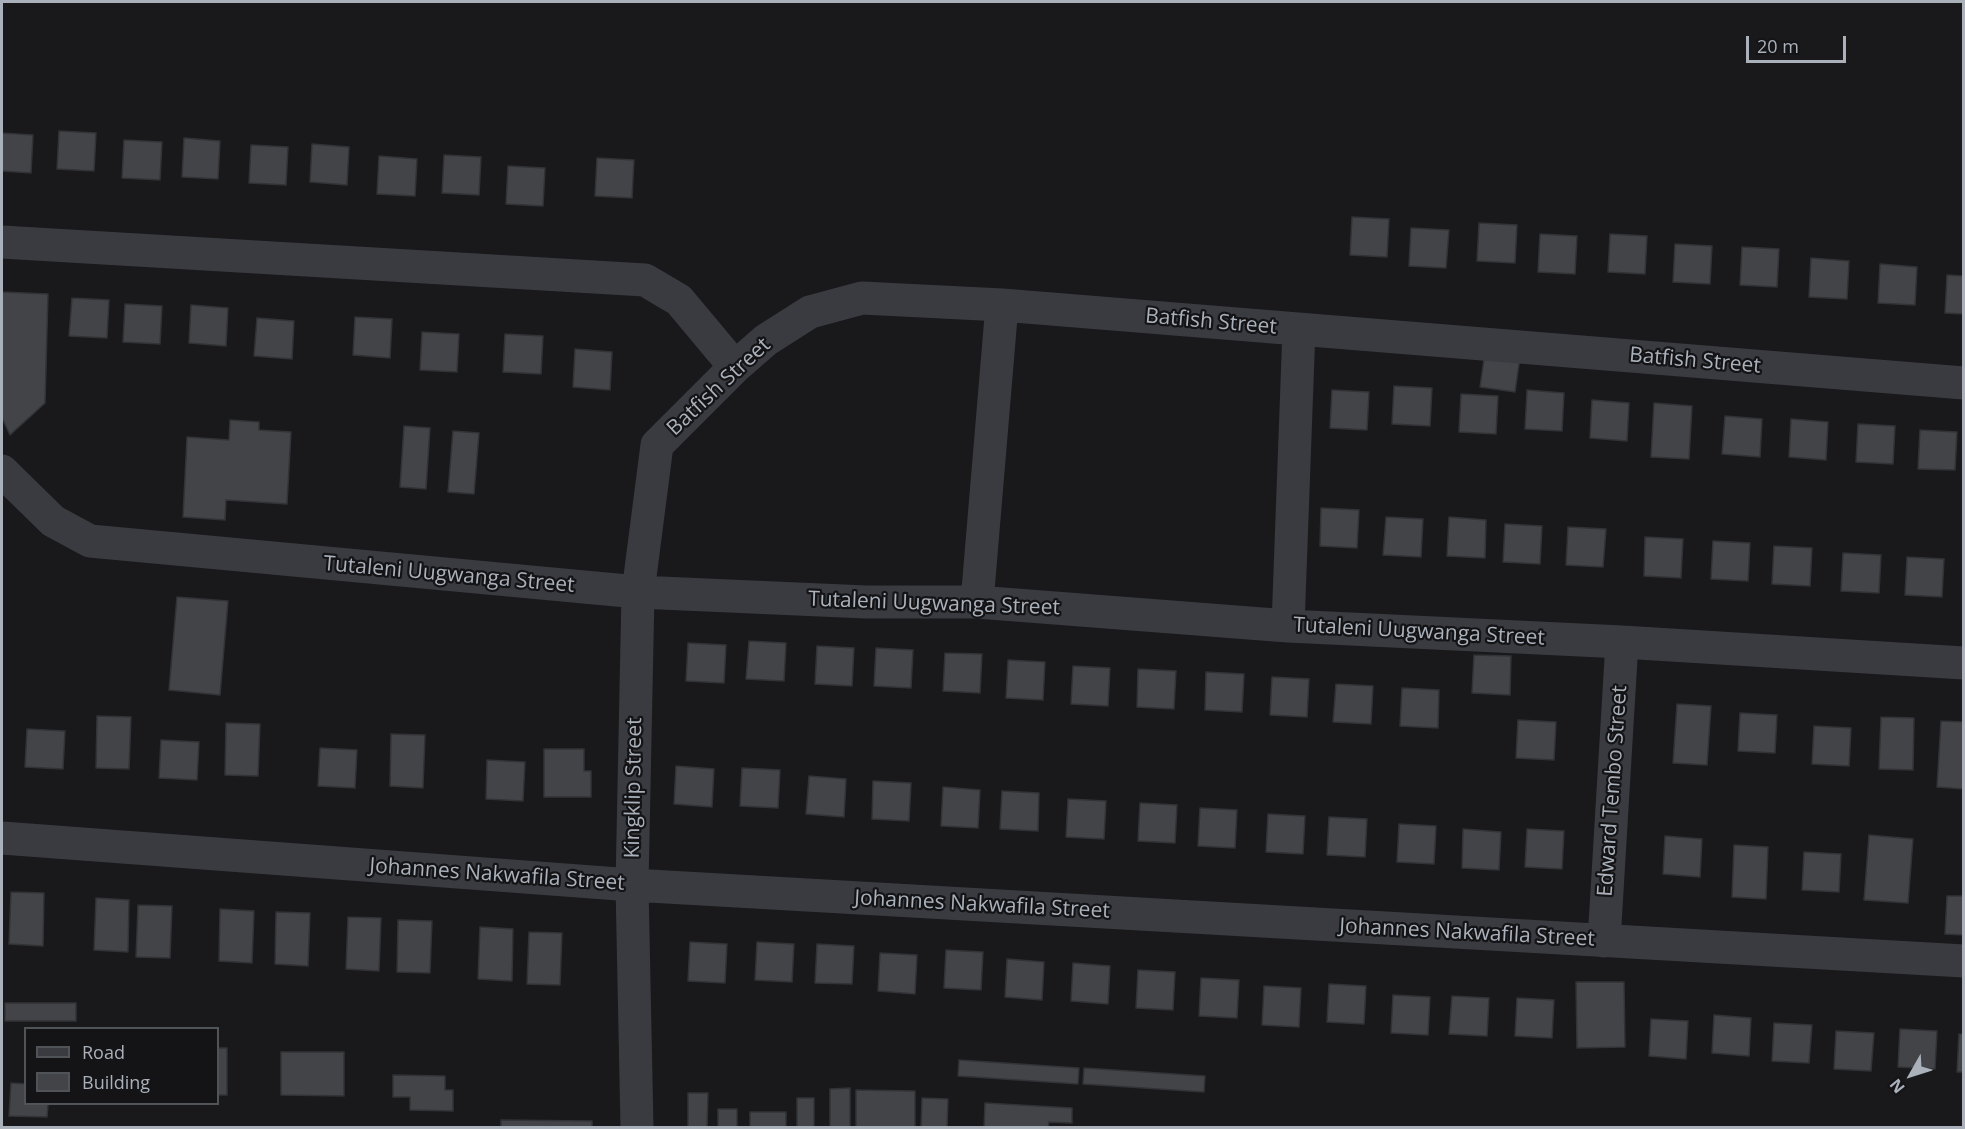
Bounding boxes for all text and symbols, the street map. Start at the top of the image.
scale bar [1749,24,1850,62]
text: 20 m [1757,34,1799,58]
street label: Batfish Street [1144,304,1278,340]
street label: Batfish Street [662,333,776,441]
street label: Batfish Street [1628,343,1762,379]
street label: Tutaleni Uugwanga Street [322,551,576,599]
street label: Tutaleni Uugwanga Street [808,587,1060,621]
street label: Tutaleni Uugwanga Street [1293,613,1545,651]
street label: Edward Tembo Street [1593,685,1633,897]
street label: Kingklip Street [620,717,648,859]
street label: Johannes Nakwafila Street [369,854,625,896]
street label: Johannes Nakwafila Street [854,886,1110,924]
street label: Johannes Nakwafila Street [1339,914,1595,952]
legend [24,1027,219,1105]
text: Road [82,1040,125,1064]
north arrow [1881,1045,1941,1105]
text: Building [82,1070,150,1094]
text: N [1884,1074,1910,1098]

